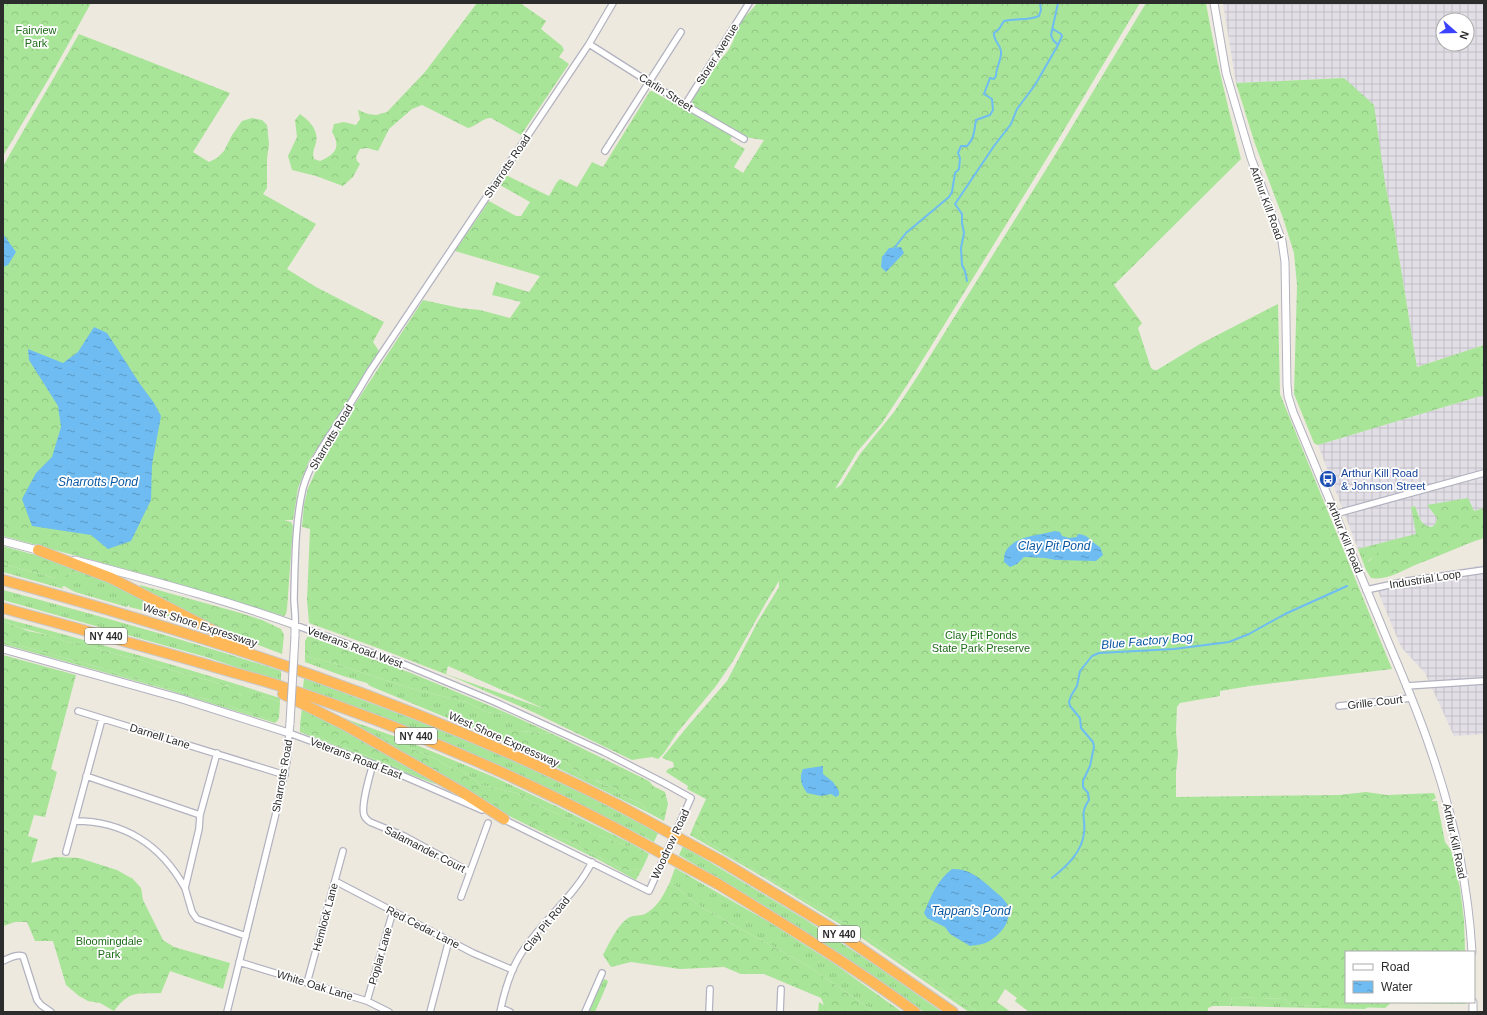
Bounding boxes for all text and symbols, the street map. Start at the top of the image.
north arrow [1435,12,1475,52]
street label: Storer Avenue [693,21,741,87]
park label: Fairview Park [16,24,57,49]
text: N [1457,30,1471,41]
street label: Carlin Street [637,71,695,113]
street label: Sharrotts Road [481,132,533,200]
street label: Arthur Kill Road [1248,165,1286,241]
street label: Sharrotts Road [307,402,355,472]
place label: Arthur Kill Road & Johnson Street [1341,467,1425,492]
bus stop icon: Arthur Kill Road & Johnson Street [1318,469,1338,489]
water label: Sharrotts Pond [58,475,138,489]
street label: Arthur Kill Road [1325,499,1365,575]
water label: Clay Pit Pond [1018,539,1091,553]
street label: Industrial Loop [1388,567,1462,591]
street label: West Shore Expressway [141,601,259,649]
street label: Veterans Road West [306,624,404,670]
road number: NY 440 [85,628,127,644]
park label: Clay Pit Ponds State Park Preserve [932,629,1030,654]
water label: Blue Factory Bog [1101,630,1194,652]
street label: Grille Court [1347,693,1403,711]
street label: West Shore Expressway [447,709,562,769]
street label: Darnell Lane [128,721,192,751]
road number: NY 440 [395,728,437,744]
street label: Veterans Road East [308,735,404,781]
street label: Sharrotts Road [270,739,294,813]
street label: Arthur Kill Road [1441,802,1469,880]
street label: Woodrow Road [649,807,691,881]
street label: Salamander Court [383,823,467,875]
street label: Hemlock Lane [310,881,340,953]
street label: Clay Pit Road [520,894,572,954]
street label: Red Cedar Lane [384,903,462,951]
water label: Tappan's Pond [931,904,1011,918]
street label: Poplar Lane [366,926,394,986]
road number: NY 440 [818,926,860,942]
park label: Bloomingdale Park [76,935,142,960]
legend [1345,951,1475,1003]
text: Road [1381,960,1410,974]
street label: White Oak Lane [276,968,354,1002]
text: Water [1381,980,1413,994]

